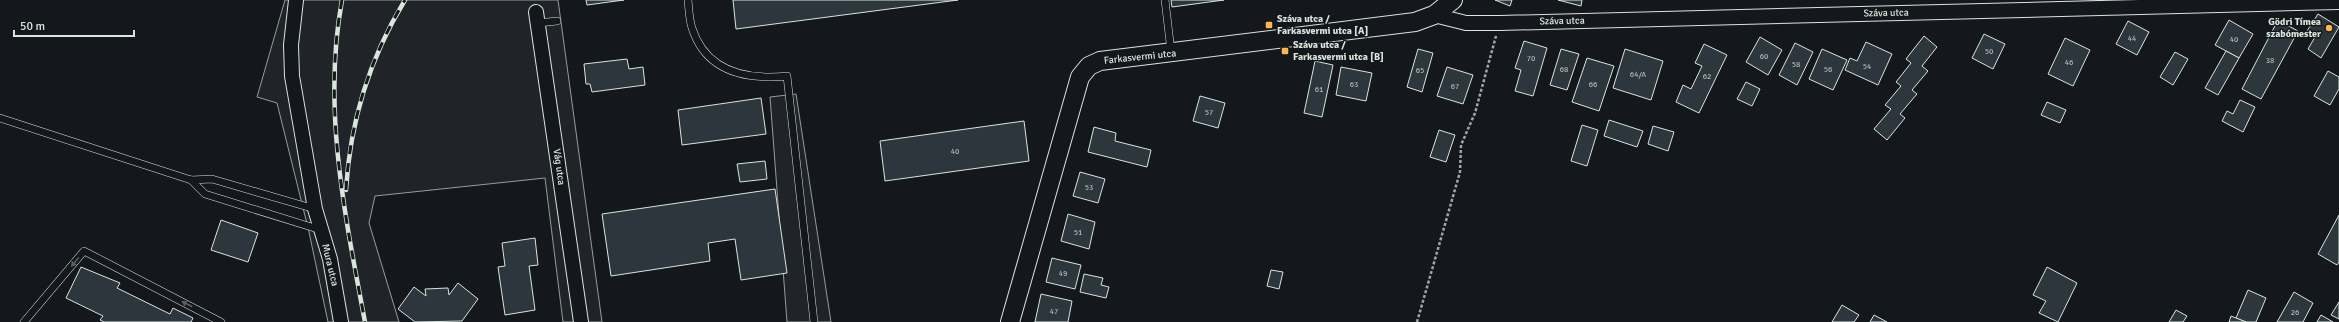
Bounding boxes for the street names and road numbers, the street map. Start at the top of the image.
street label: Száva utca [1863,7,1909,19]
street label: Száva utca [1539,15,1585,27]
street label: Farkasvermi utca [1103,47,1177,67]
street label: Vág utca [551,148,567,186]
street label: Mura utca [319,243,341,287]

